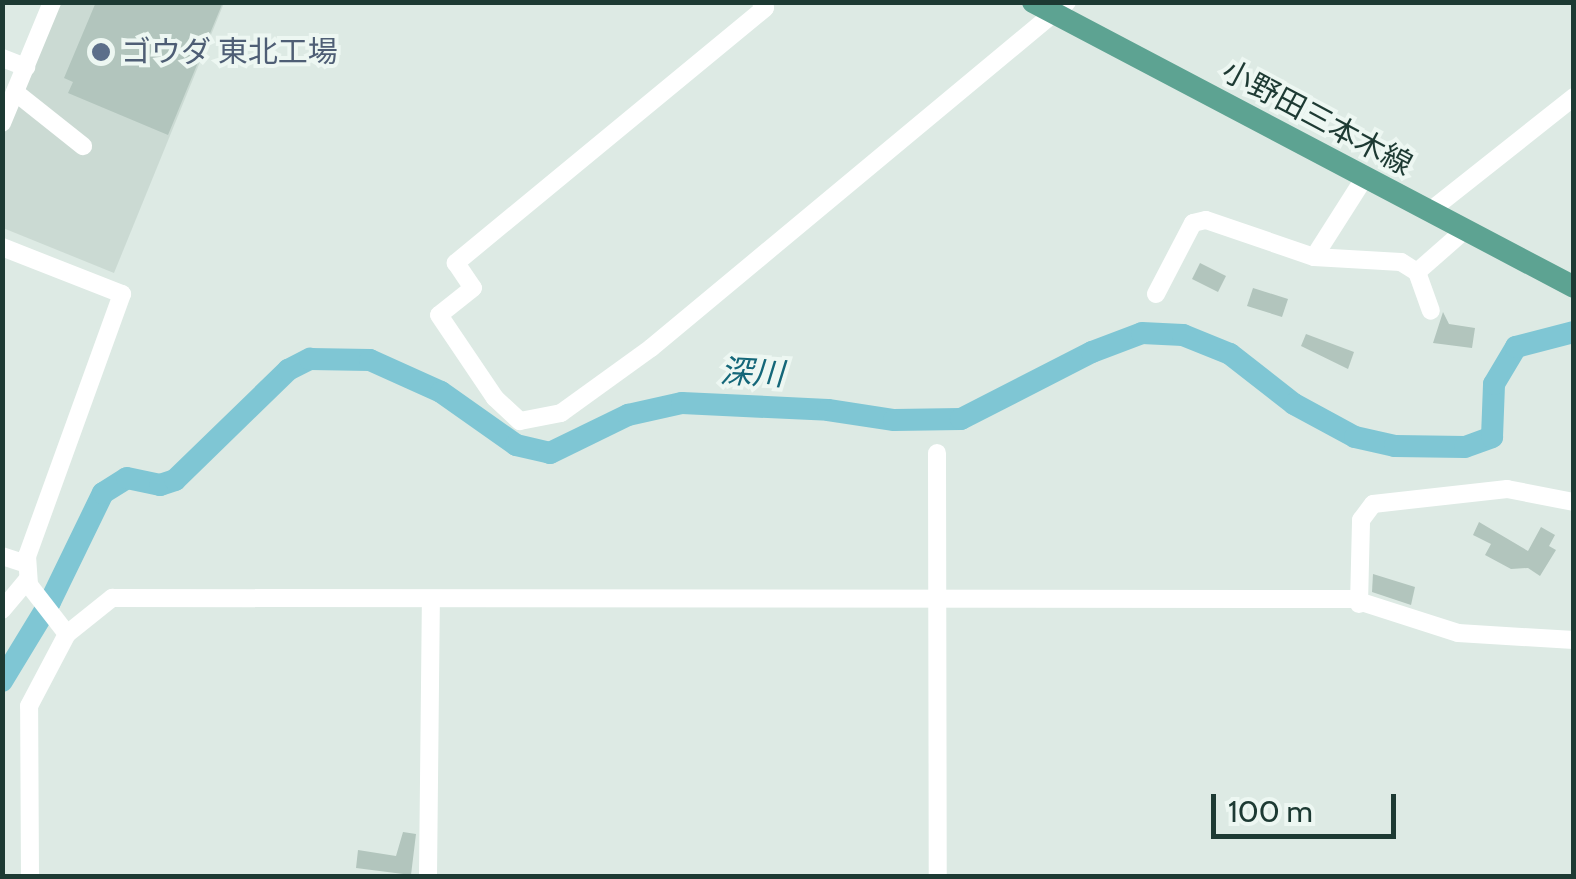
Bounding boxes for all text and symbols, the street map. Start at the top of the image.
place label: ゴウダ 東北工場 [121,34,338,70]
marker: ゴウダ 東北工場 [90,41,112,63]
street label: 小野田三本木線 [1216,53,1418,183]
water label: 深川 [719,352,785,394]
scale bar [1216,774,1401,836]
text: 100 m [1228,793,1313,830]

